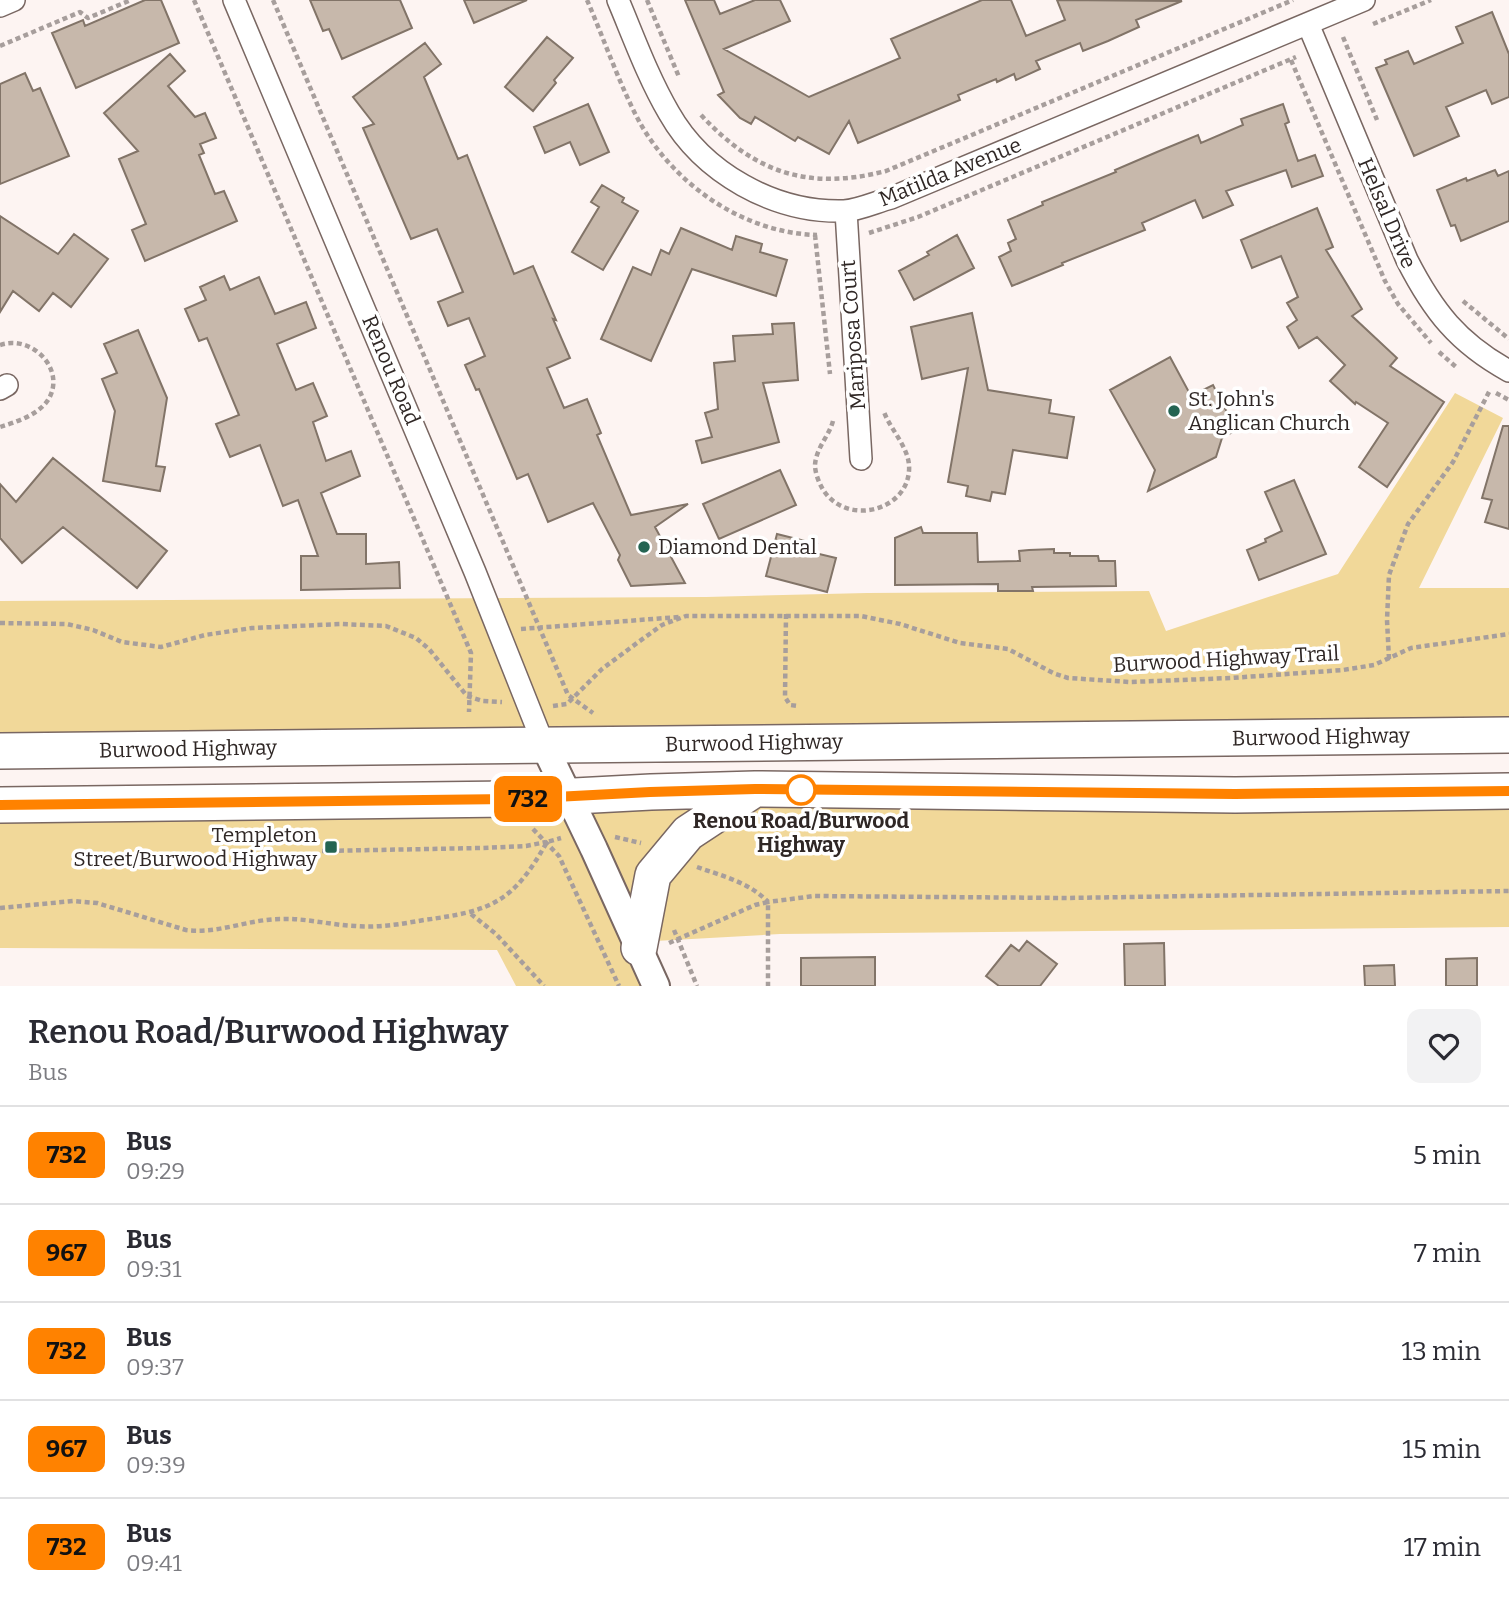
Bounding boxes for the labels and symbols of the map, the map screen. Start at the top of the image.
street label: Matilda Avenue [875,132,1025,212]
street label: Helsal Drive [1352,154,1422,272]
street label: Mariposa Court [835,259,871,411]
street label: Renou Road [356,311,426,429]
place label: St. John's Anglican Church [1188,386,1350,436]
marker: St. John's Anglican Church [1166,403,1182,419]
place label: Diamond Dental [658,534,817,560]
marker: Diamond Dental [636,539,652,555]
street label: Burwood Highway Trail [1112,640,1340,678]
street label: Burwood Highway [1232,722,1411,752]
street label: Burwood Highway [665,728,844,758]
street label: Burwood Highway [99,734,278,764]
marker: Renou Road/Burwood Highway [786,775,816,805]
line badge: 732 [488,776,568,822]
place label: Renou Road/Burwood Highway [693,808,910,858]
place label: Templeton Street/Burwood Highway [73,822,318,872]
marker: Templeton Street/Burwood Highway [323,839,339,855]

